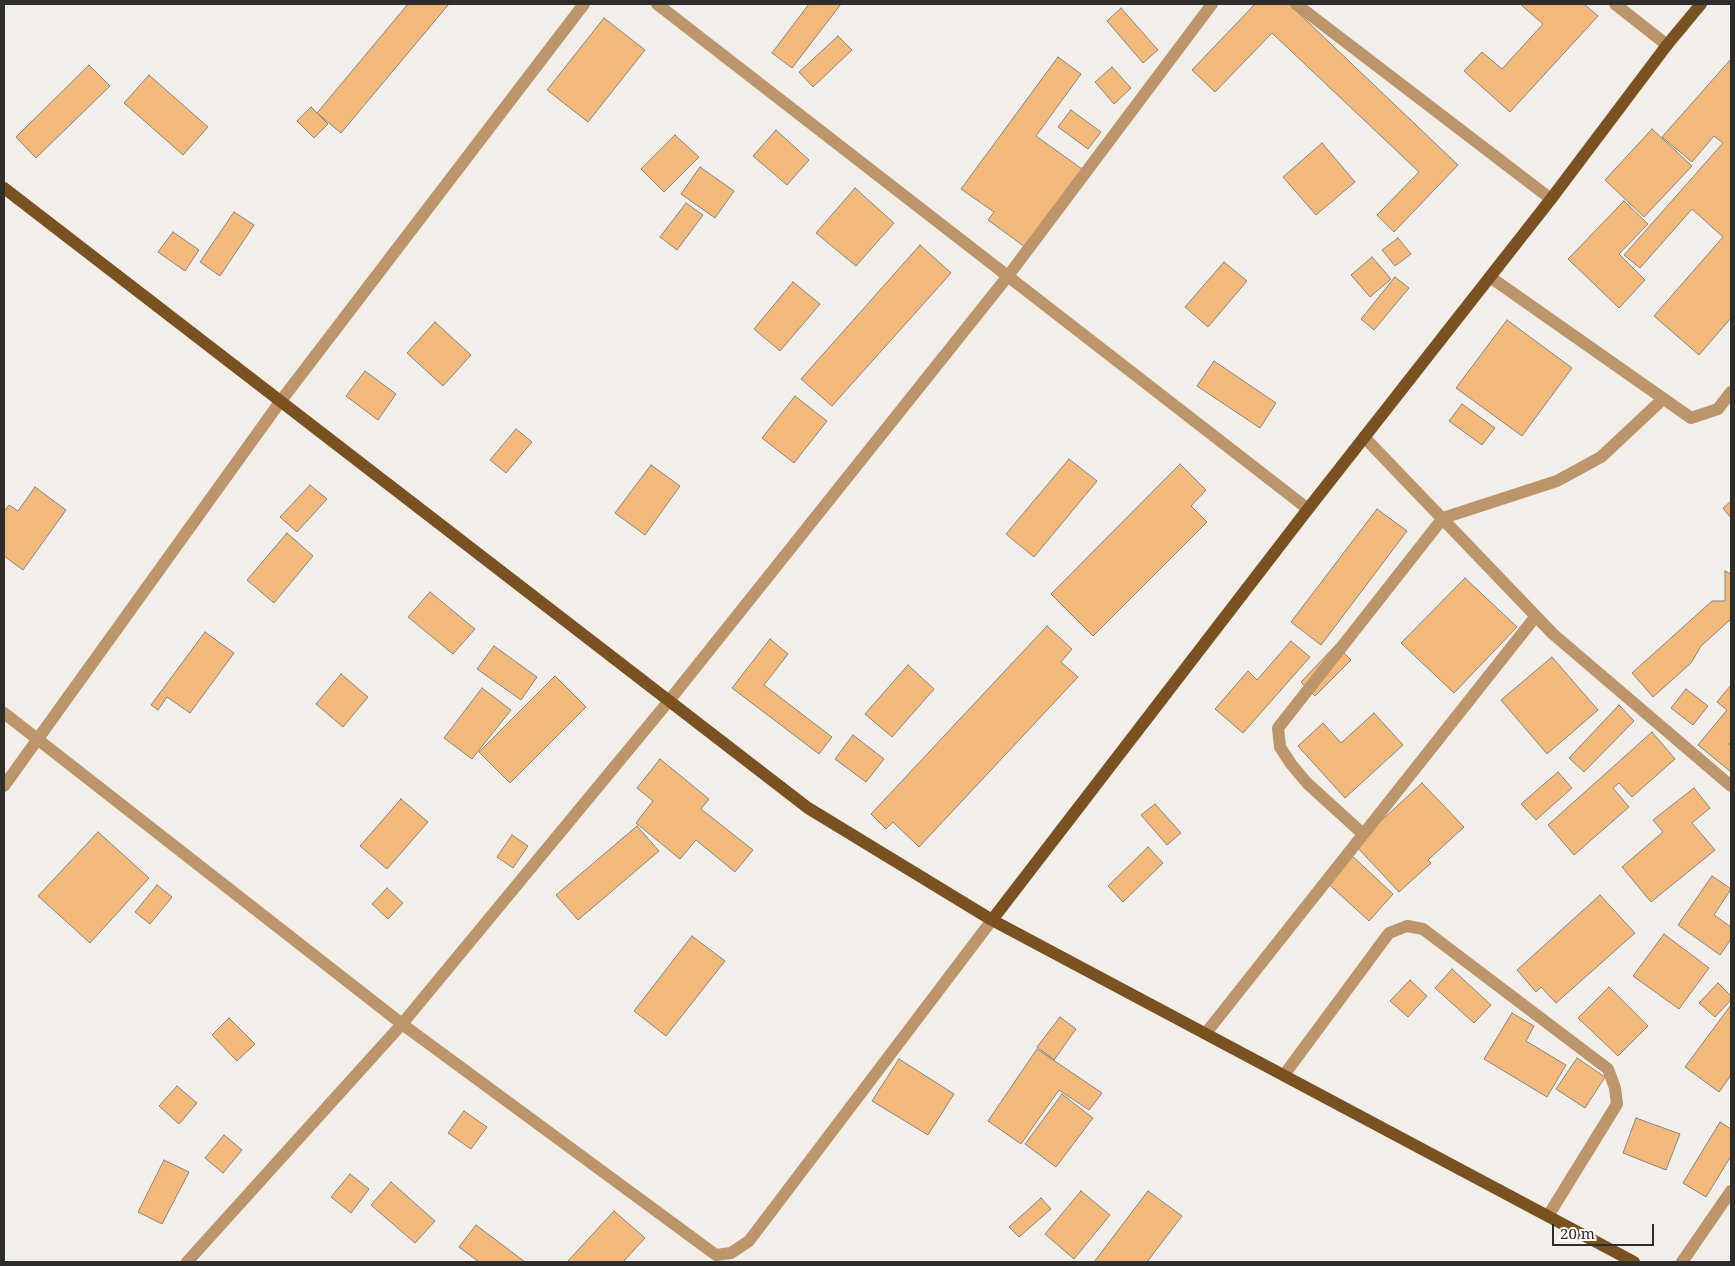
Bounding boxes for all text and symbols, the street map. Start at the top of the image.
scale bar [1555,1214,1658,1246]
text: 20 m [1560,1223,1595,1243]

